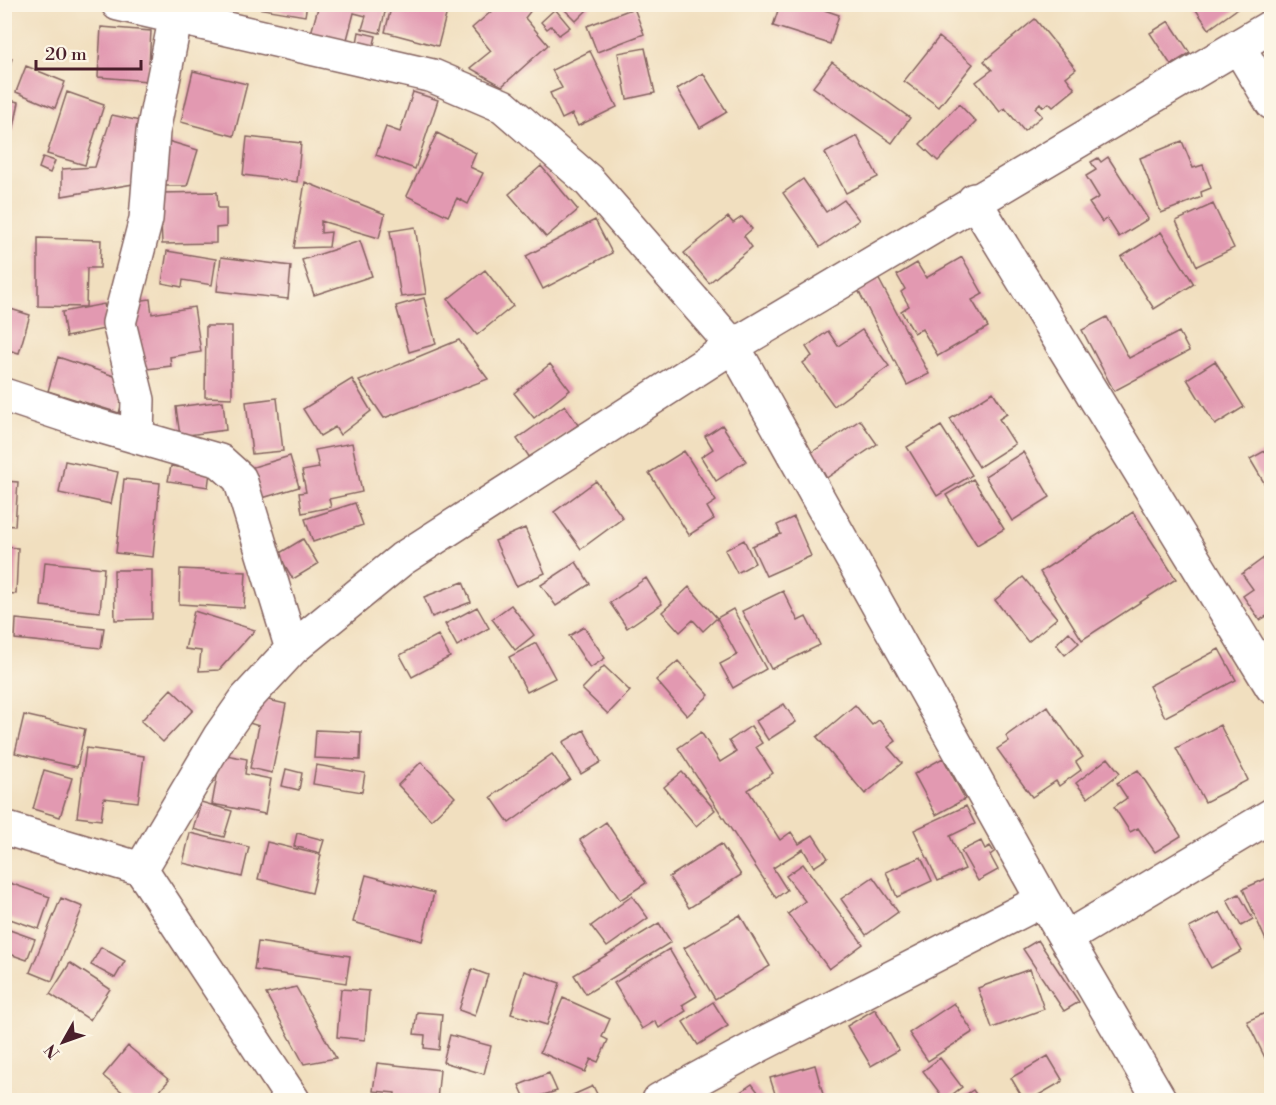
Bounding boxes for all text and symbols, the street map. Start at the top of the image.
scale bar [36,33,141,71]
text: 20 m [45,43,87,66]
north arrow [33,1012,93,1072]
text: N [40,1039,64,1062]

